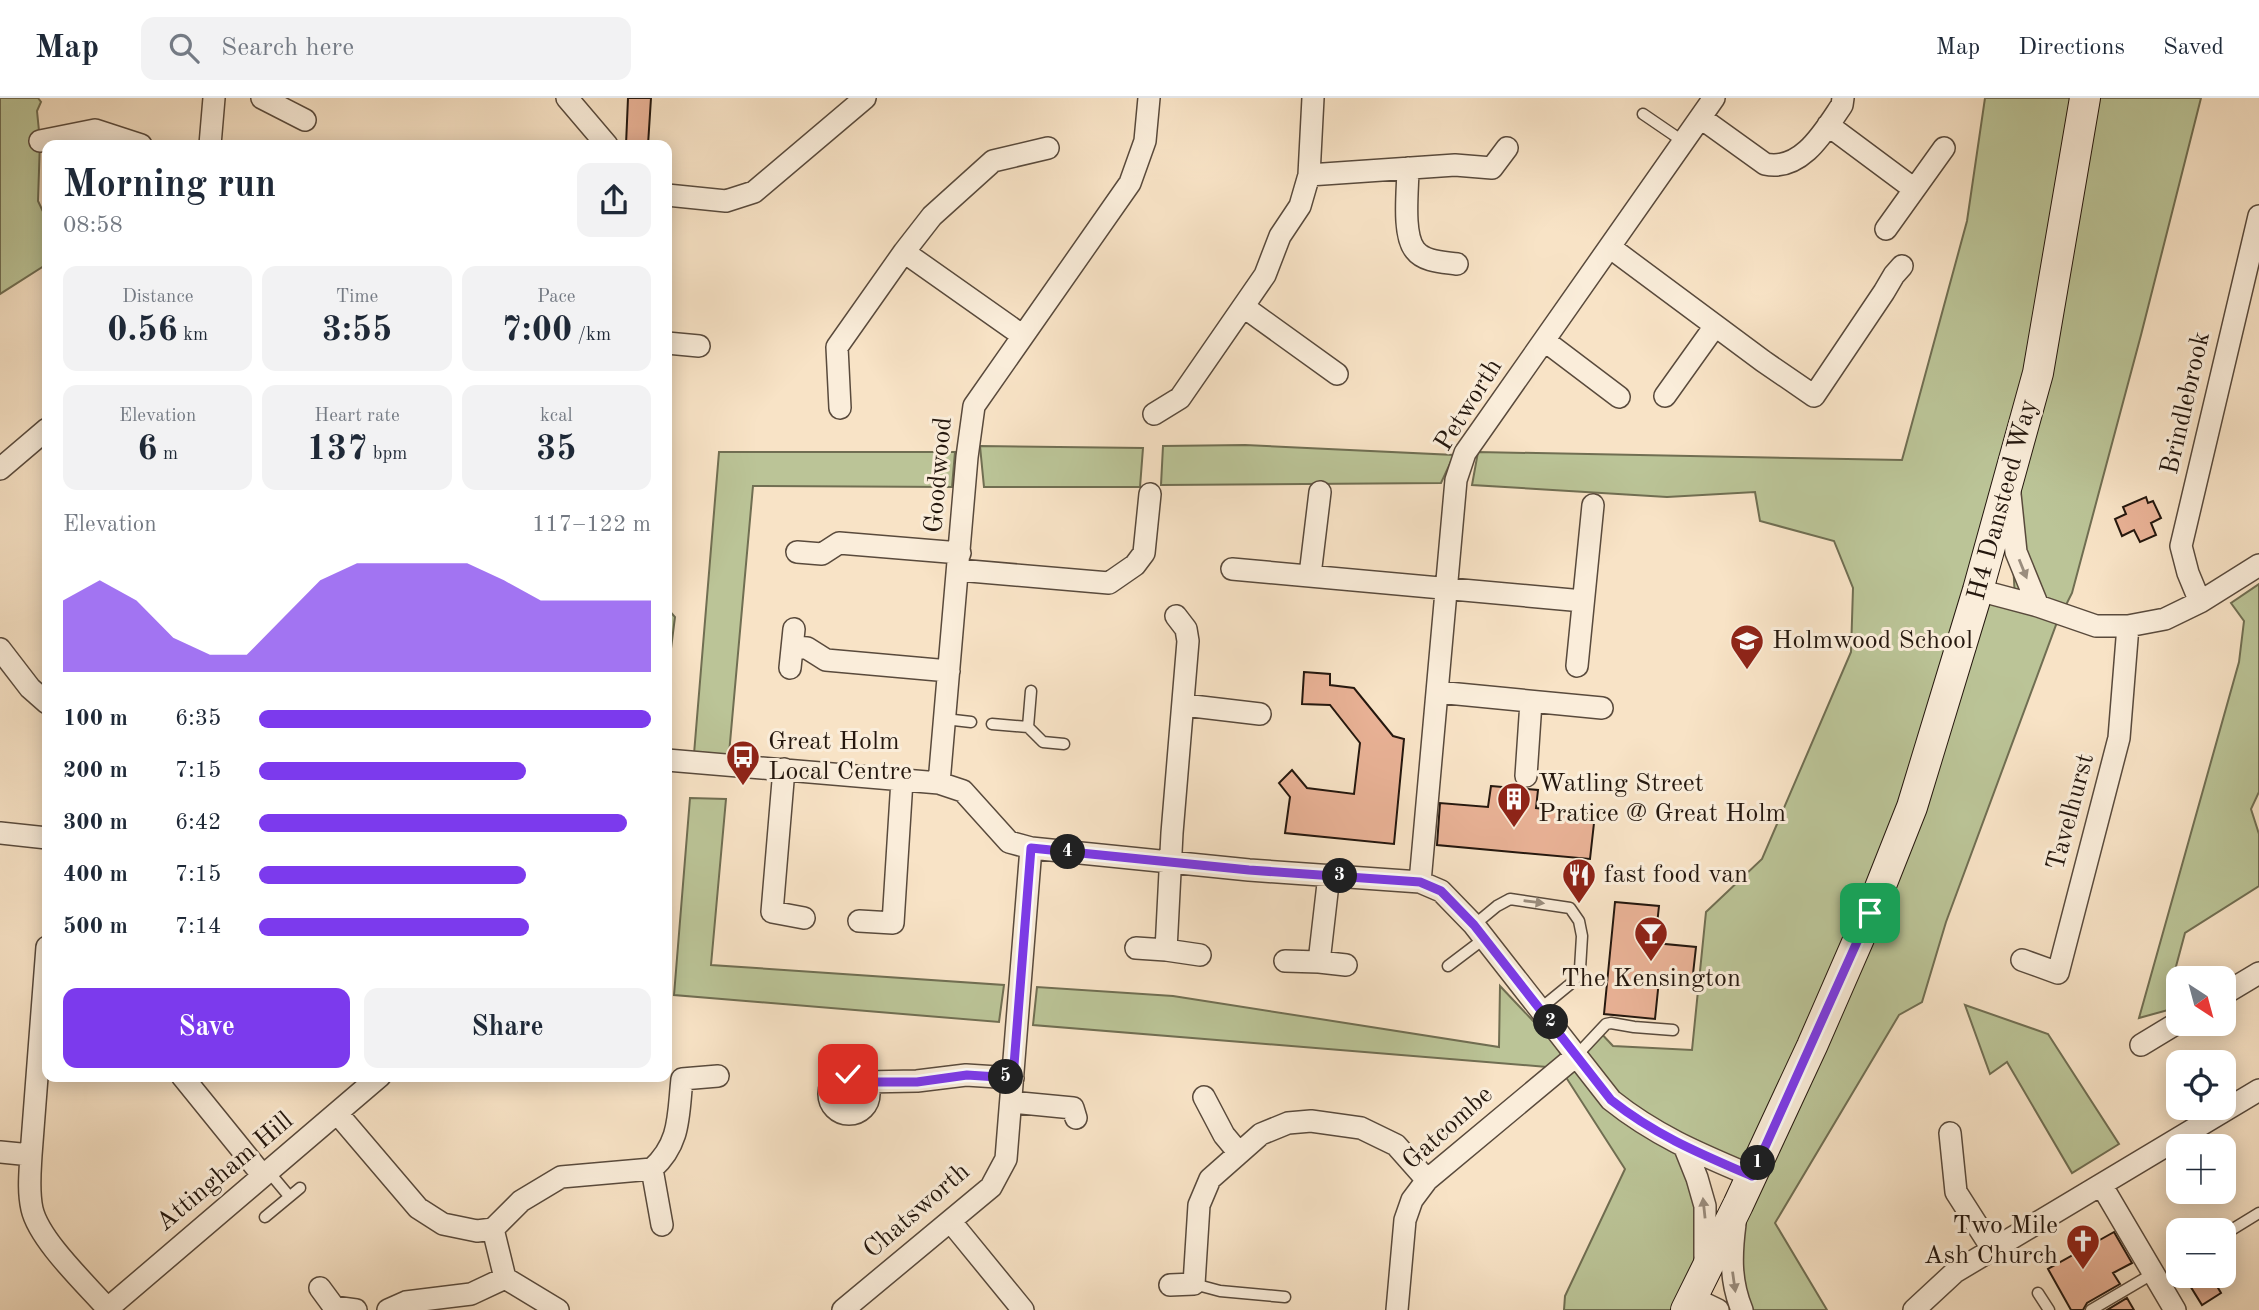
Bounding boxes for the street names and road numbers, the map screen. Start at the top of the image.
street label: Brindlebrook [2157,329,2215,477]
street label: Petworth [1431,354,1507,456]
street label: H4 Dansteed Way [1964,396,2042,603]
street label: Goodwood [921,416,957,534]
street label: Tavelhurst [2043,751,2099,873]
street label: Gatcombe [1398,1081,1498,1175]
street label: Attingham Hill [152,1108,298,1236]
street label: Chatsworth [859,1158,975,1264]

